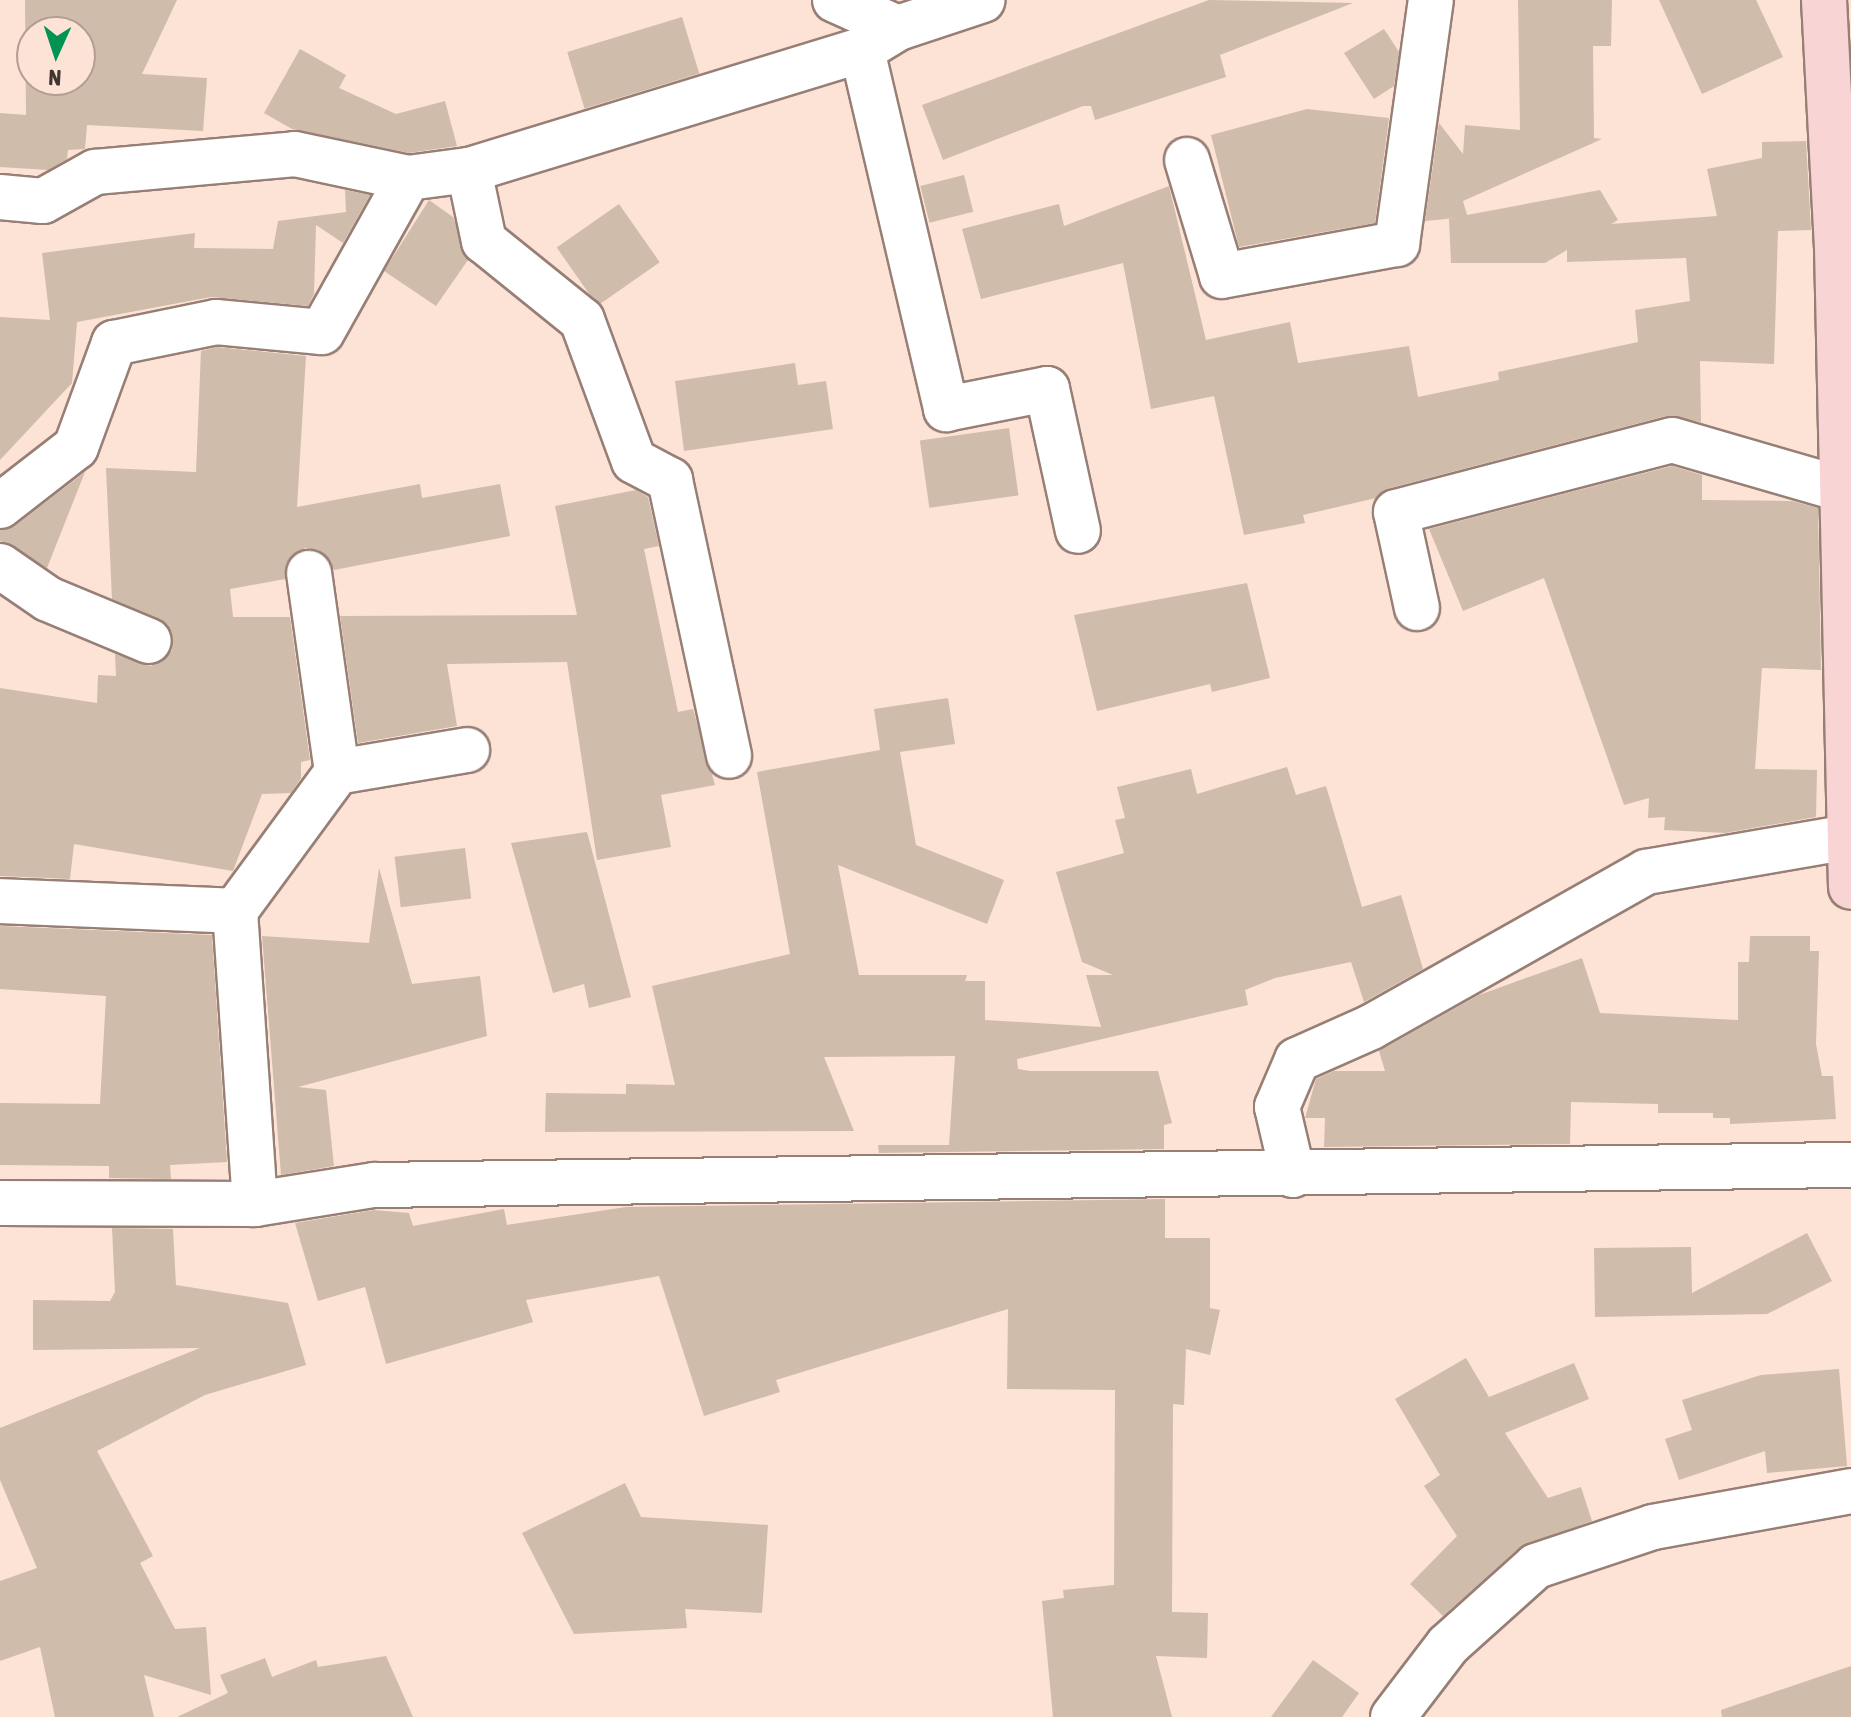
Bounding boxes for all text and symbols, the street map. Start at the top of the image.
north arrow [16,16,96,96]
text: N [48,65,62,91]

